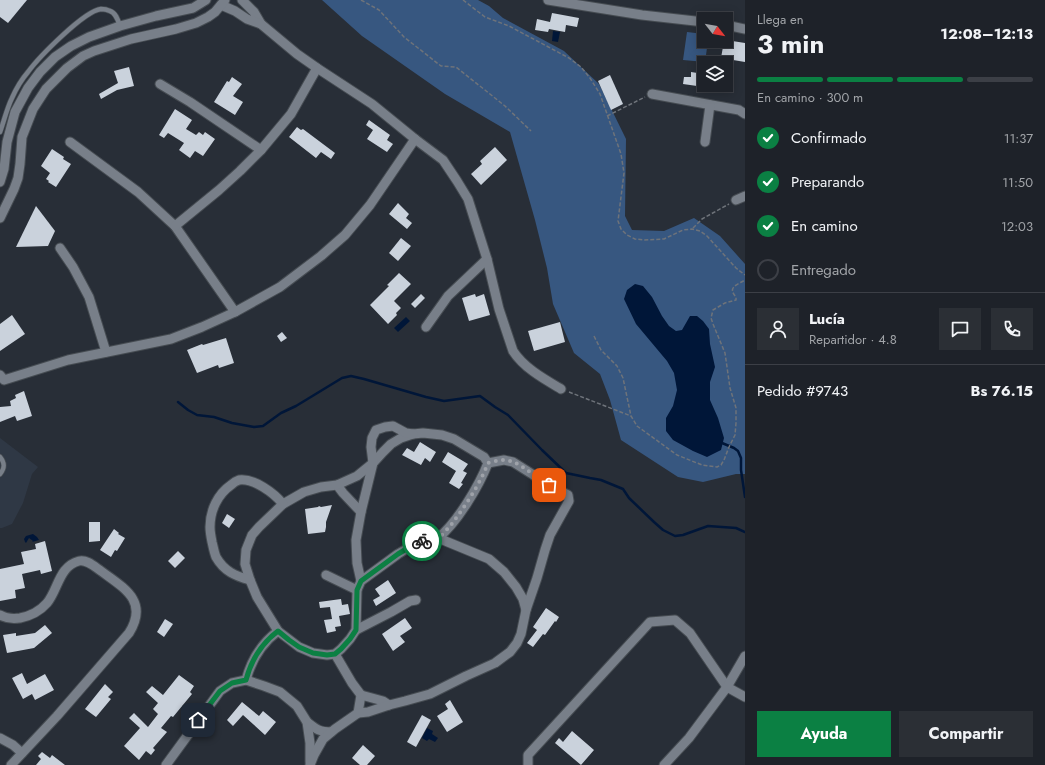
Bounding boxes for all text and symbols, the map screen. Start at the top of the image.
text: Llega en [757,10,804,29]
north arrow [697,12,733,48]
map controls [697,12,733,92]
text: 12:08–12:13 [940,23,1033,45]
text: 3 min [757,25,824,63]
button: layers [697,56,733,92]
text: En camino · 300 m [757,88,863,107]
icon: check [757,127,779,149]
text: Confirmado [791,127,866,149]
text: 11:37 [1004,129,1033,148]
icon: check [757,171,779,193]
text: Preparando [791,171,864,193]
text: 11:50 [1002,173,1033,192]
icon: check [757,215,779,237]
text: En camino [791,215,858,237]
text: 12:03 [1001,217,1033,236]
text: Entregado [791,259,856,281]
button: person [757,308,799,350]
text: Lucía [809,308,845,330]
button: chat [939,308,981,350]
button: phone [991,308,1033,350]
text: Repartidor · 4.8 [809,330,897,349]
text: Pedido #9743 [757,380,848,402]
text: Bs 76.15 [970,380,1033,402]
pin [532,468,566,502]
icon: bag [538,474,560,496]
courier [402,521,442,561]
icon: bike [411,530,433,552]
pin [181,703,215,737]
icon: home [187,709,209,731]
button: Ayuda [757,711,891,757]
button: Compartir [899,711,1033,757]

